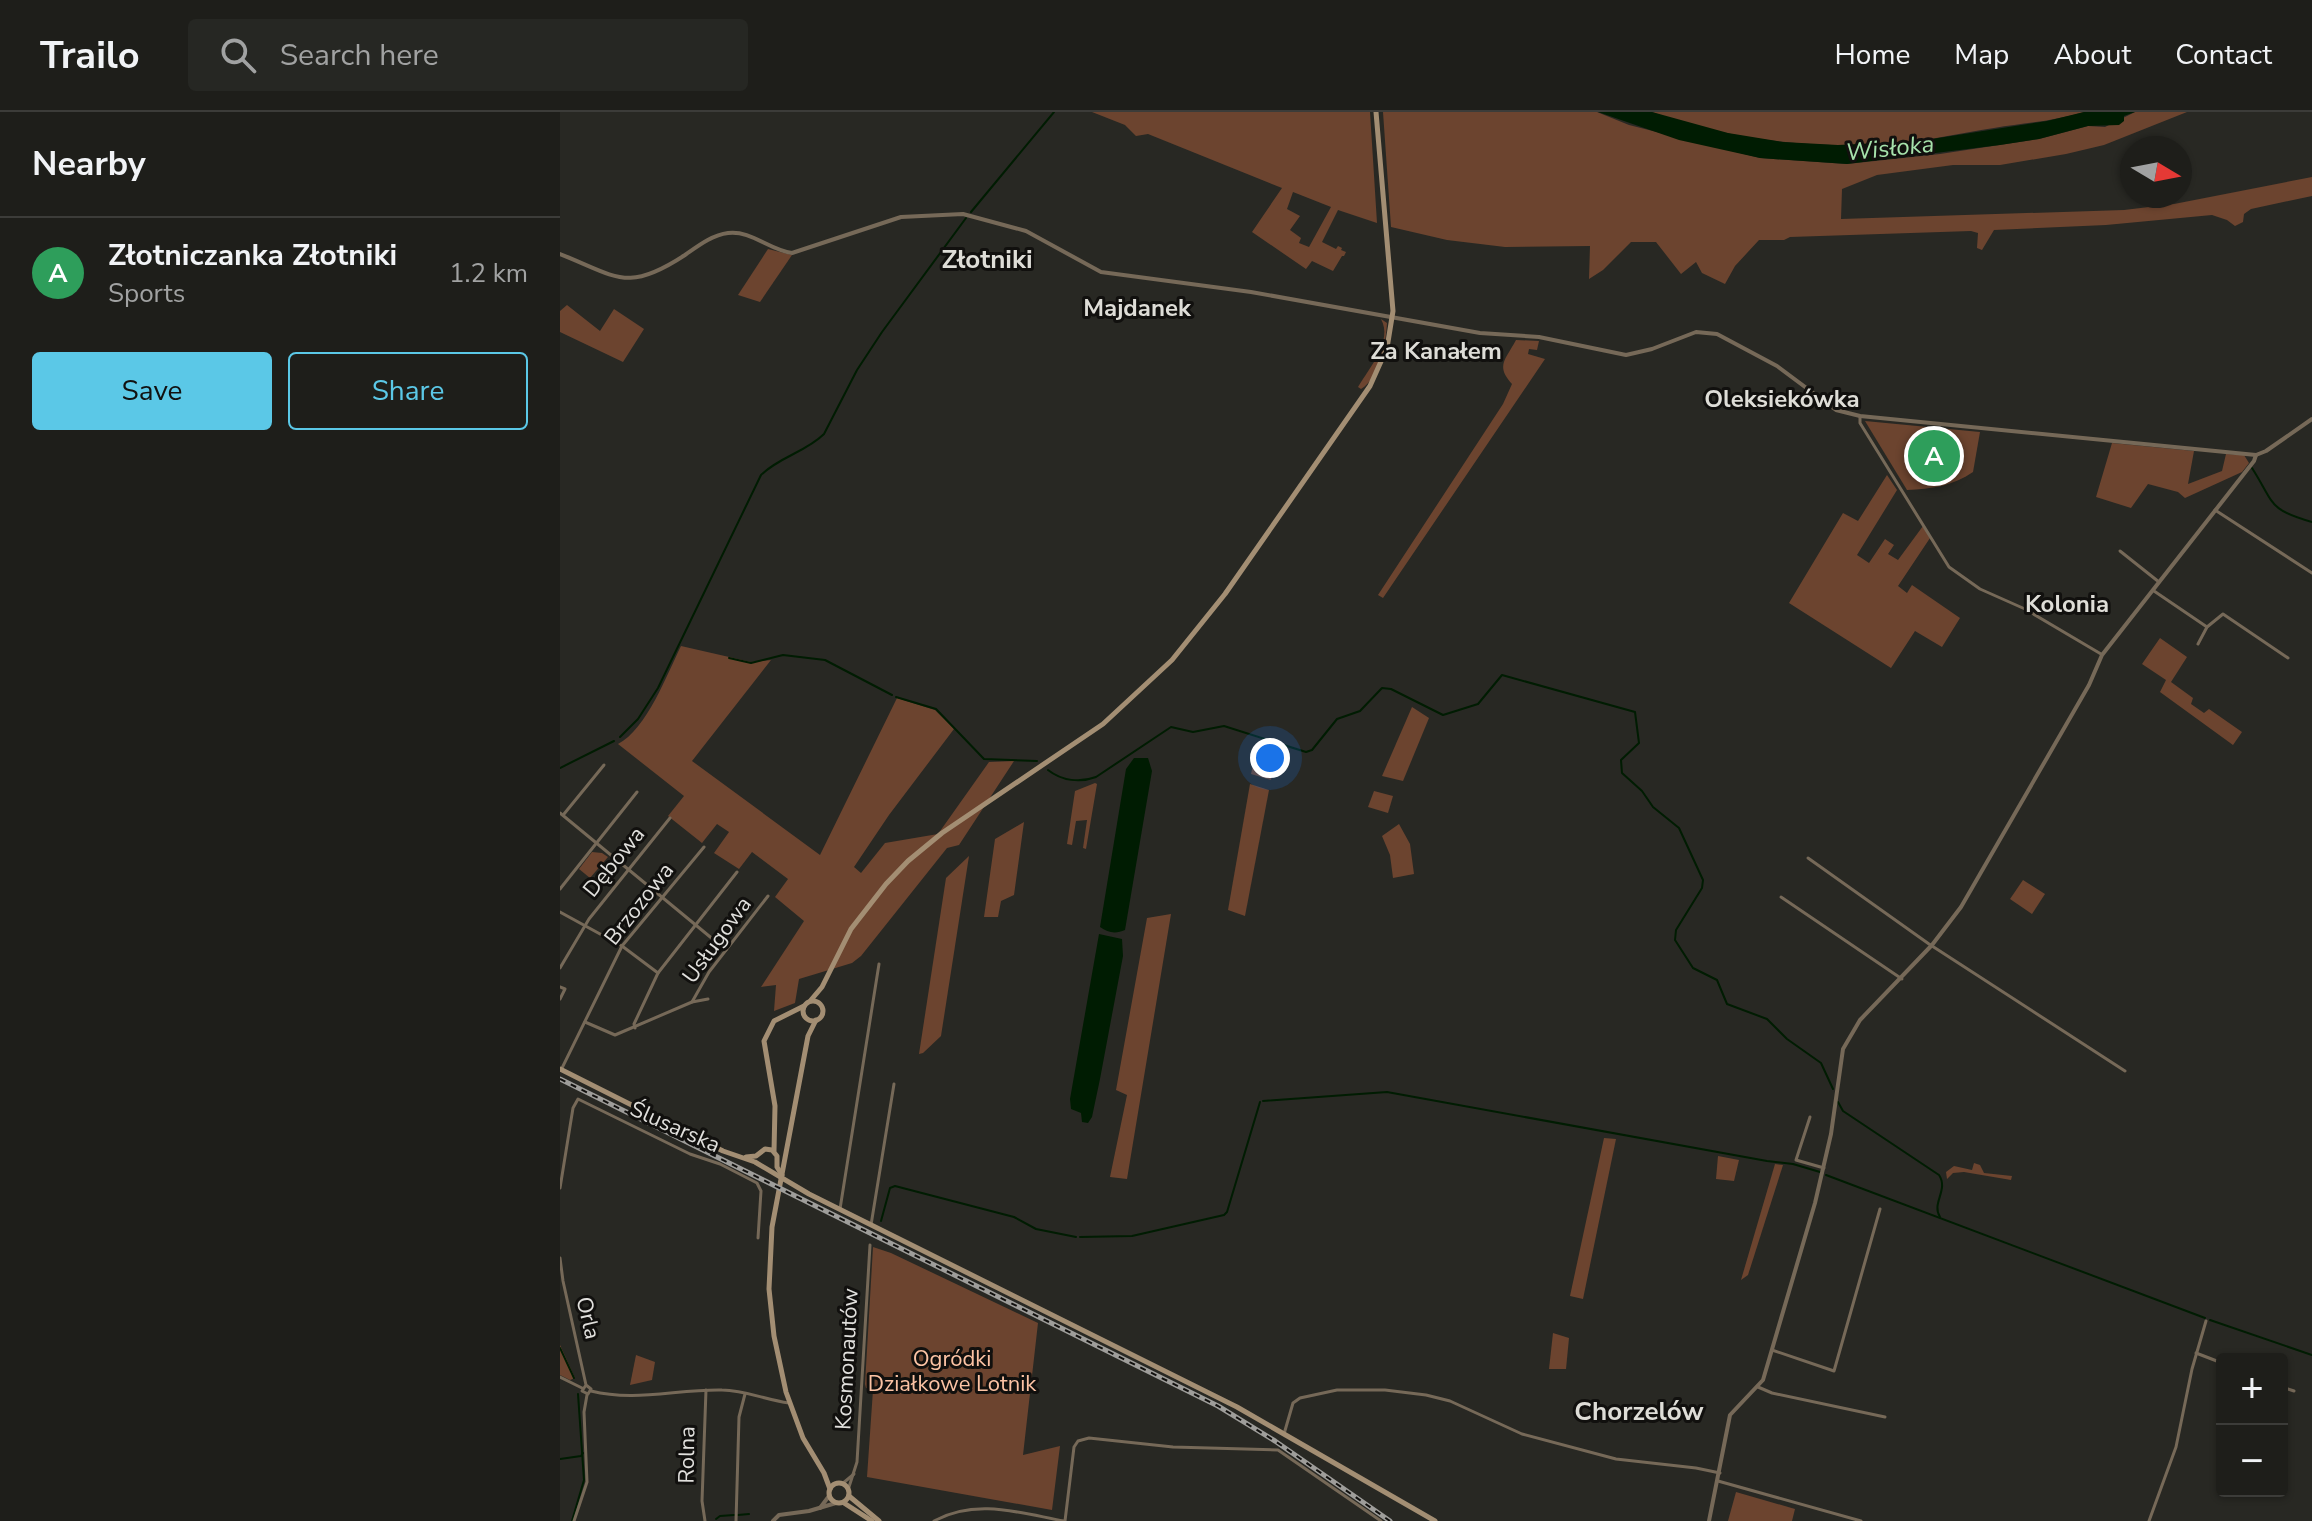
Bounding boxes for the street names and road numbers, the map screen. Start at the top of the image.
street label: Dębowa [576,820,652,904]
street label: Brzozowa [597,857,681,951]
street label: Usługowa [675,891,759,989]
street label: Ślusarska [625,1094,725,1160]
street label: Kosmonautów [828,1287,866,1431]
street label: Orla [569,1294,607,1342]
street label: Rolna [672,1426,702,1484]

